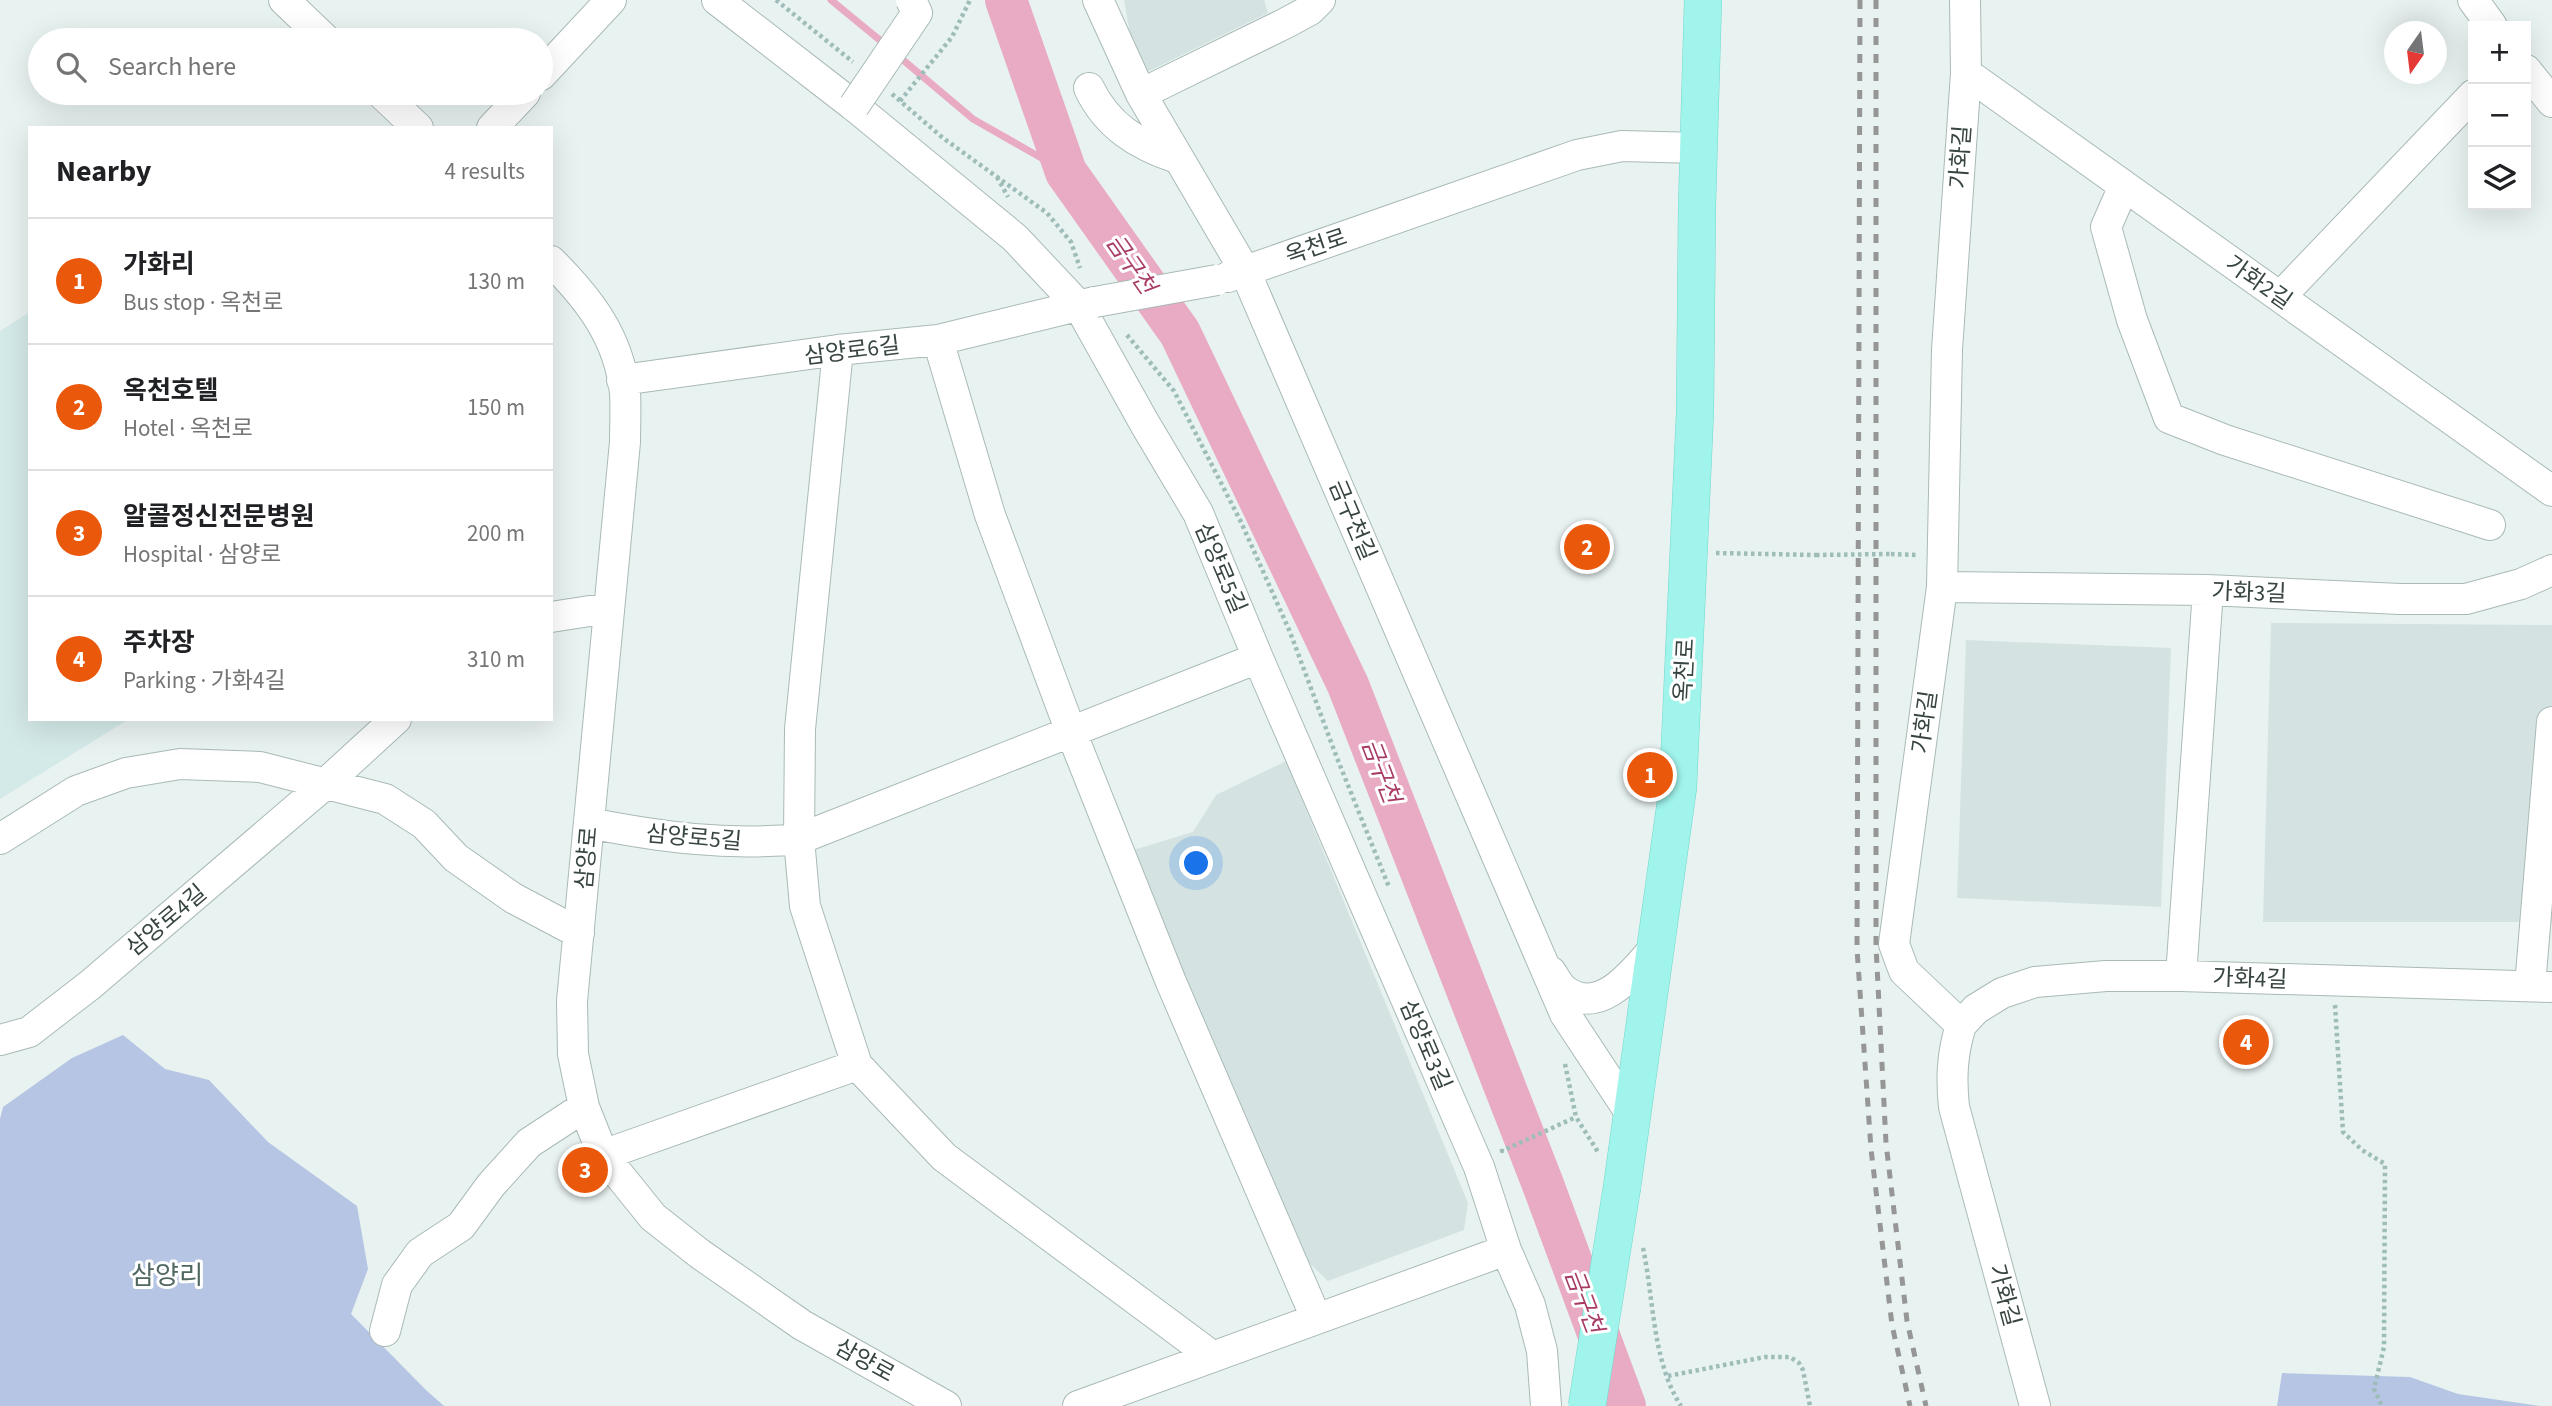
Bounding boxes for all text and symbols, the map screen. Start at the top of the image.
north arrow [2384,21,2447,84]
map controls [2468,21,2531,210]
button: + [2468,21,2531,84]
search box [28,28,553,105]
icon: search [52,48,90,86]
text: Search here [108,48,236,85]
button: − [2468,84,2531,147]
street label: 가화길 [1942,124,1979,190]
button: layers [2468,147,2531,210]
text: Nearby [56,150,151,193]
text: 4 results [445,155,525,188]
street label: 옥천로 [1281,221,1352,272]
water label: 금구천 [1097,227,1166,304]
text: 가화리 [123,246,195,283]
street label: 가화2길 [2219,247,2299,317]
text: 1 [73,265,85,298]
text: 130 m [467,265,525,298]
text: Bus stop · 옥천로 [123,286,284,319]
street label: 삼양로6길 [802,328,902,373]
text: 옥천호텔 [123,372,219,409]
text: 2 [73,391,85,424]
text: 150 m [467,391,525,424]
text: Hotel · 옥천로 [123,412,253,445]
street label: 금구천길 [1321,475,1384,566]
text: 알콜정신전문병원 [123,498,314,535]
text: 3 [73,517,85,550]
text: 200 m [467,517,525,550]
street label: 삼양로5길 [1187,518,1254,619]
pin: 2 [1564,521,1610,573]
text: Hospital · 삼양로 [123,538,282,571]
street label: 가화3길 [2211,575,2287,610]
text: 주차장 [123,624,195,661]
street label: 옥천로 [1666,637,1703,703]
text: 4 [73,643,85,676]
text: 310 m [467,643,525,676]
text: Parking · 가화4길 [123,664,286,697]
street label: 가화길 [1904,688,1945,756]
water label: 금구천 [1352,734,1410,811]
pin: 1 [1627,749,1673,801]
street label: 삼양로5길 [645,817,743,858]
street label: 삼양로 [567,825,606,891]
your location [1179,846,1213,880]
street label: 삼양로4길 [119,877,214,964]
street label: 가화4길 [2212,961,2288,996]
street label: 삼양로3길 [1392,995,1459,1096]
pin: 4 [2223,1016,2269,1068]
pin: 3 [562,1144,608,1196]
district label: 삼양리 [131,1257,203,1294]
street label: 가화길 [1980,1260,2029,1330]
water label: 금구천 [1555,1264,1613,1341]
street label: 삼양로 [829,1331,901,1390]

